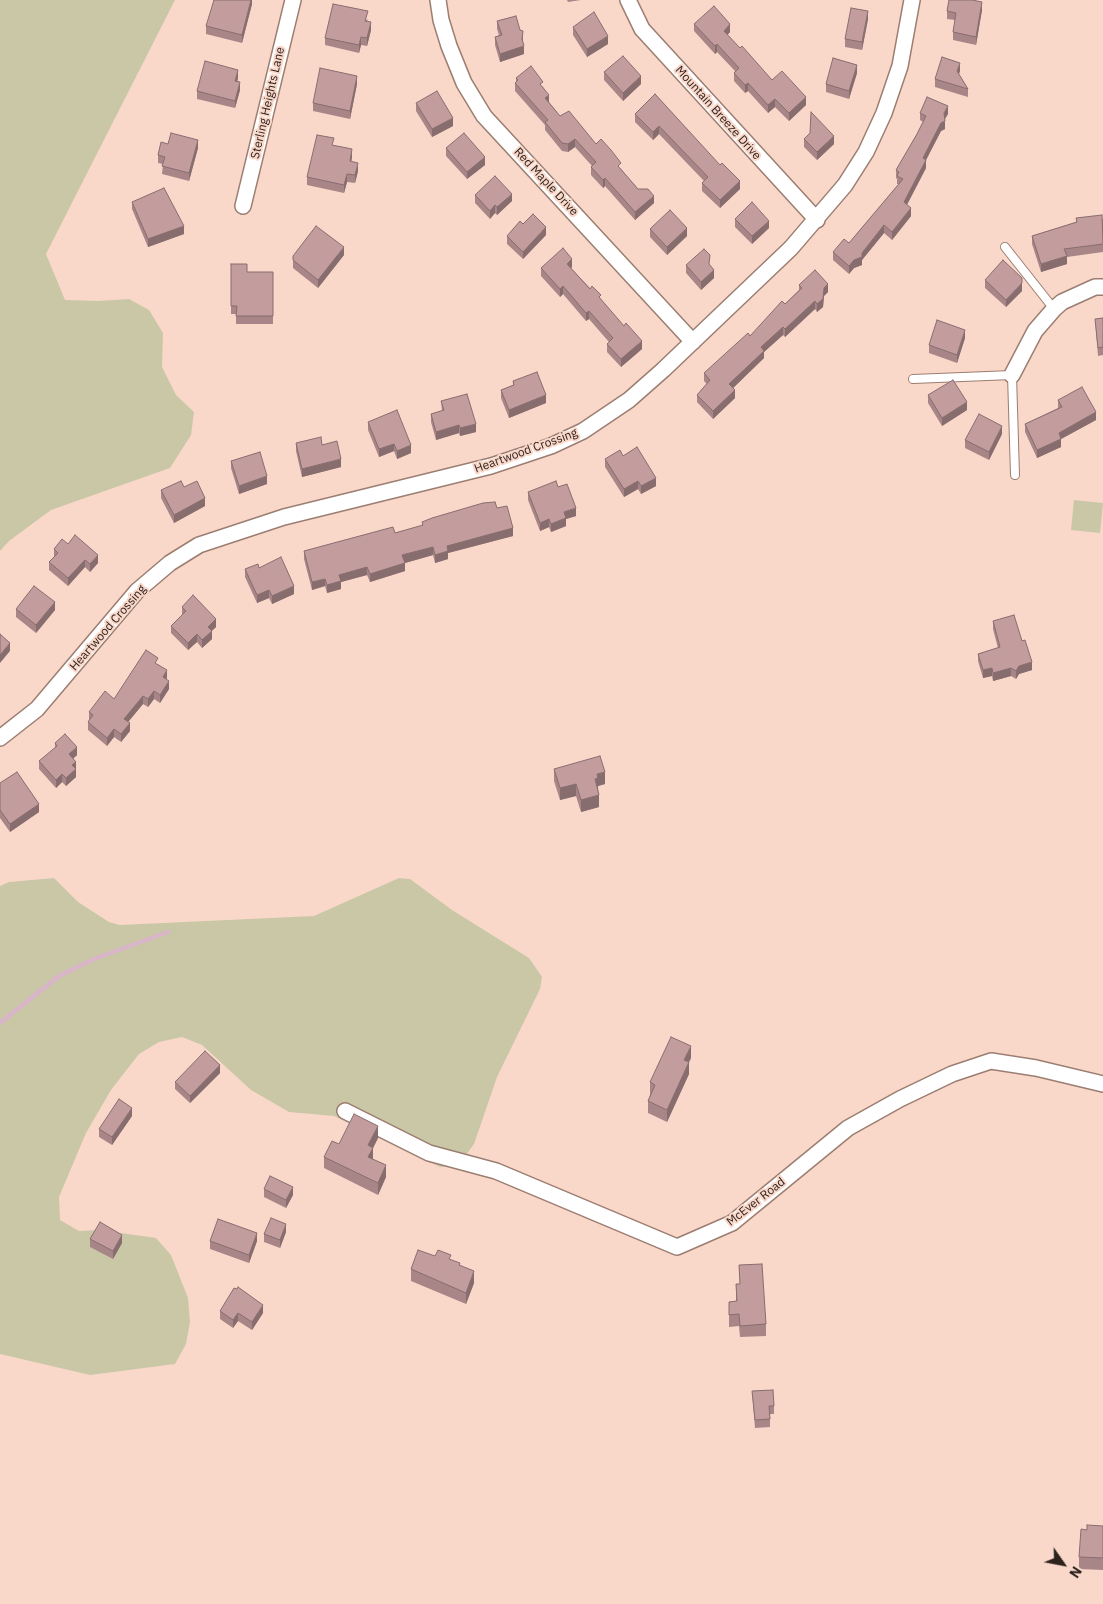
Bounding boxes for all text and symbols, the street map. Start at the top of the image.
street label: Sterling Heights Lane [248,46,288,160]
street label: Mountain Breeze Drive [672,63,764,163]
street label: Red Maple Drive [511,145,581,219]
street label: Heartwood Crossing [472,426,580,476]
street label: Heartwood Crossing [67,582,149,674]
street label: McEver Road [724,1175,788,1229]
north arrow [1038,1539,1088,1589]
text: N [1065,1563,1086,1581]

